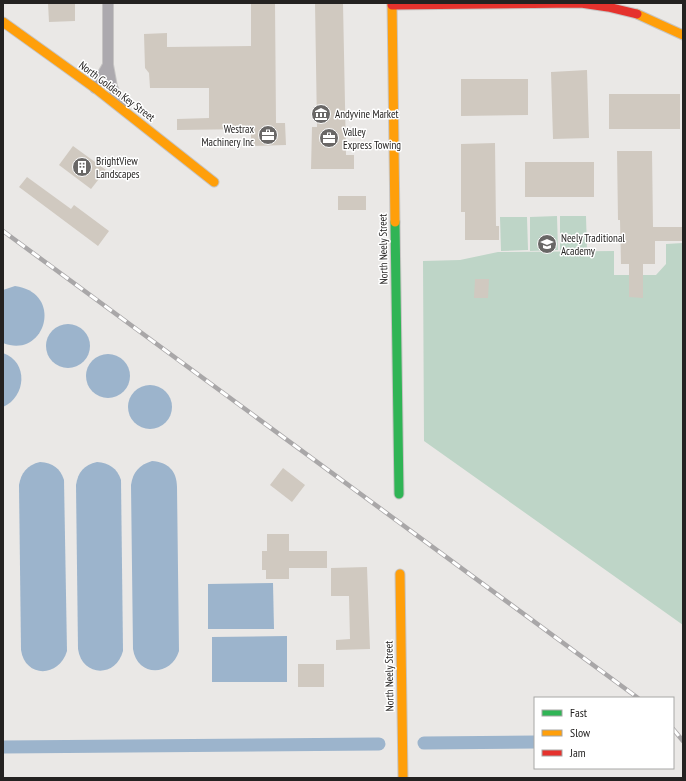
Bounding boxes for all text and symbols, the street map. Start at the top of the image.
street label: North Golden Key Street [76,58,158,124]
museum icon: Andyvine Market [310,103,332,125]
place label: Andyvine Market [335,107,399,121]
place label: Westrax Machinery Inc [202,122,254,149]
office icon: Westrax Machinery Inc [257,124,279,146]
place label: Valley Express Towing [342,125,401,152]
office icon: Valley Express Towing [318,127,340,149]
place label: BrightView Landscapes [96,154,140,181]
building icon: BrightView Landscapes [71,156,93,178]
street label: North Neely Street [375,214,391,284]
place label: Neely Traditional Academy [561,231,625,258]
school or university icon: Neely Traditional Academy [536,233,558,255]
street label: North Neely Street [381,641,397,711]
legend [534,697,674,769]
text: Fast [570,705,588,720]
text: Slow [570,725,591,740]
text: Jam [569,745,586,760]

